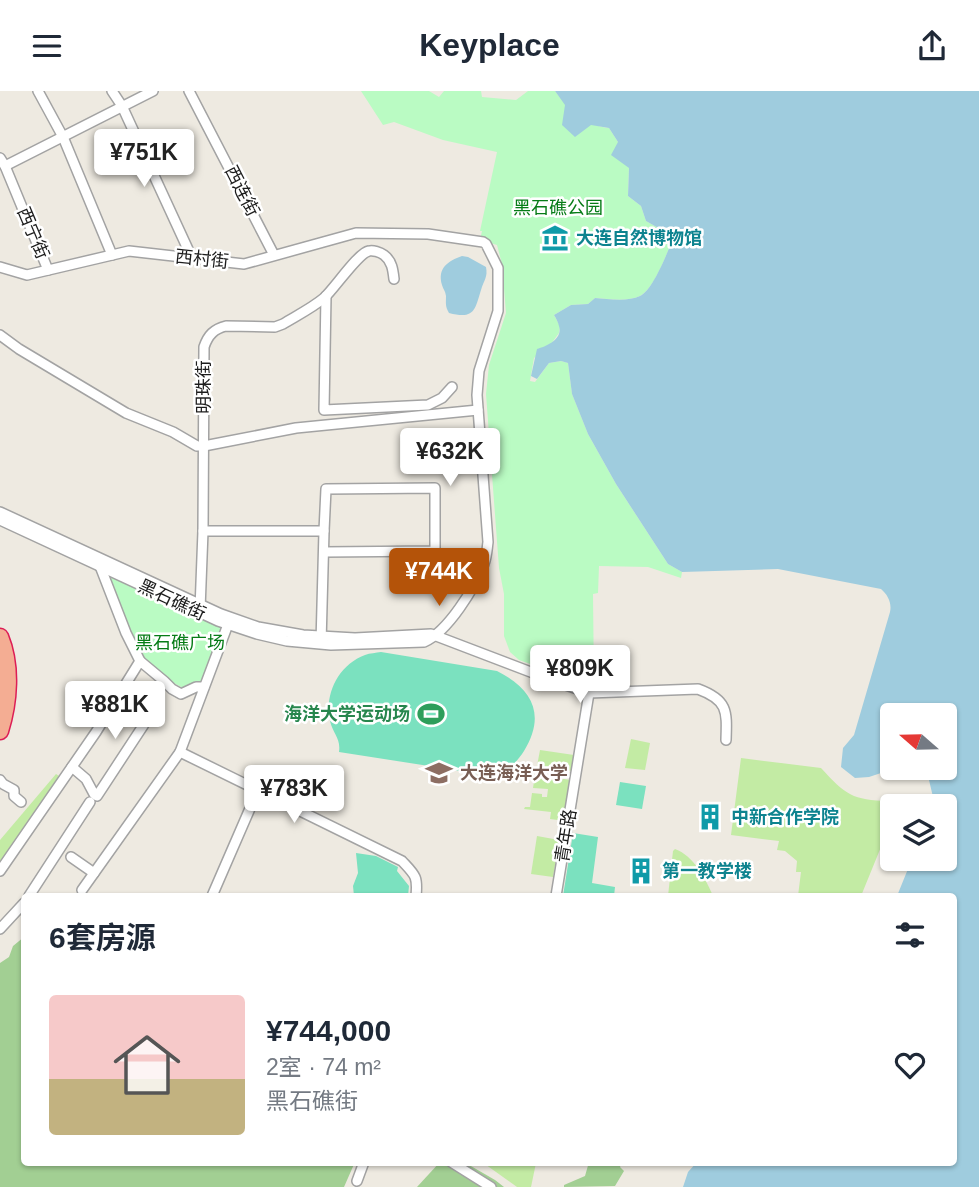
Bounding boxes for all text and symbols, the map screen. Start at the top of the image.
icon: menu [28,27,66,65]
text: Keyplace [419,27,560,63]
icon: share [913,27,951,65]
pin: ¥751K [95,129,193,189]
text: ¥751K [110,139,178,165]
street label: 西连街 [221,162,263,220]
park label: 黑石礁公园 [513,198,603,218]
street label: 西宁街 [13,204,53,262]
museum icon: 大连自然博物馆 [540,223,570,253]
place label: 大连自然博物馆 [576,228,702,248]
street label: 西村街 [174,246,230,272]
street label: 明珠街 [194,360,214,414]
pin: ¥632K [401,429,499,488]
text: ¥632K [416,438,484,464]
pin: ¥744K [390,549,488,608]
text: ¥744K [405,558,473,584]
street label: 黑石礁街 [135,576,209,624]
park label: 黑石礁广场 [135,633,225,653]
pin: ¥809K [531,645,629,705]
text: ¥809K [546,655,614,681]
pin: ¥881K [66,681,164,741]
text: ¥881K [81,691,149,717]
sports icon: 海洋大学运动场 [416,699,446,729]
north arrow [880,703,957,781]
map controls [880,703,957,871]
place label: 海洋大学运动场 [284,704,410,724]
school or university icon: 大连海洋大学 [424,758,454,788]
place label: 大连海洋大学 [460,763,568,783]
pin: ¥783K [245,765,343,825]
text: ¥783K [260,775,328,801]
button: layers [880,794,957,871]
building icon: 中新合作学院 [695,802,725,832]
place label: 中新合作学院 [731,807,839,827]
street label: 青年路 [552,808,580,864]
building icon: 第一教学楼 [626,856,656,886]
place label: 第一教学楼 [662,861,752,881]
icon: filters [891,916,929,954]
text: 6套房源 [49,921,156,954]
text: ¥744,000 [266,1014,391,1047]
icon: home [105,1023,189,1107]
icon: heart [891,1046,929,1084]
text: 2室 · 74 m² [266,1054,381,1080]
text: 黑石礁街 [266,1088,358,1114]

